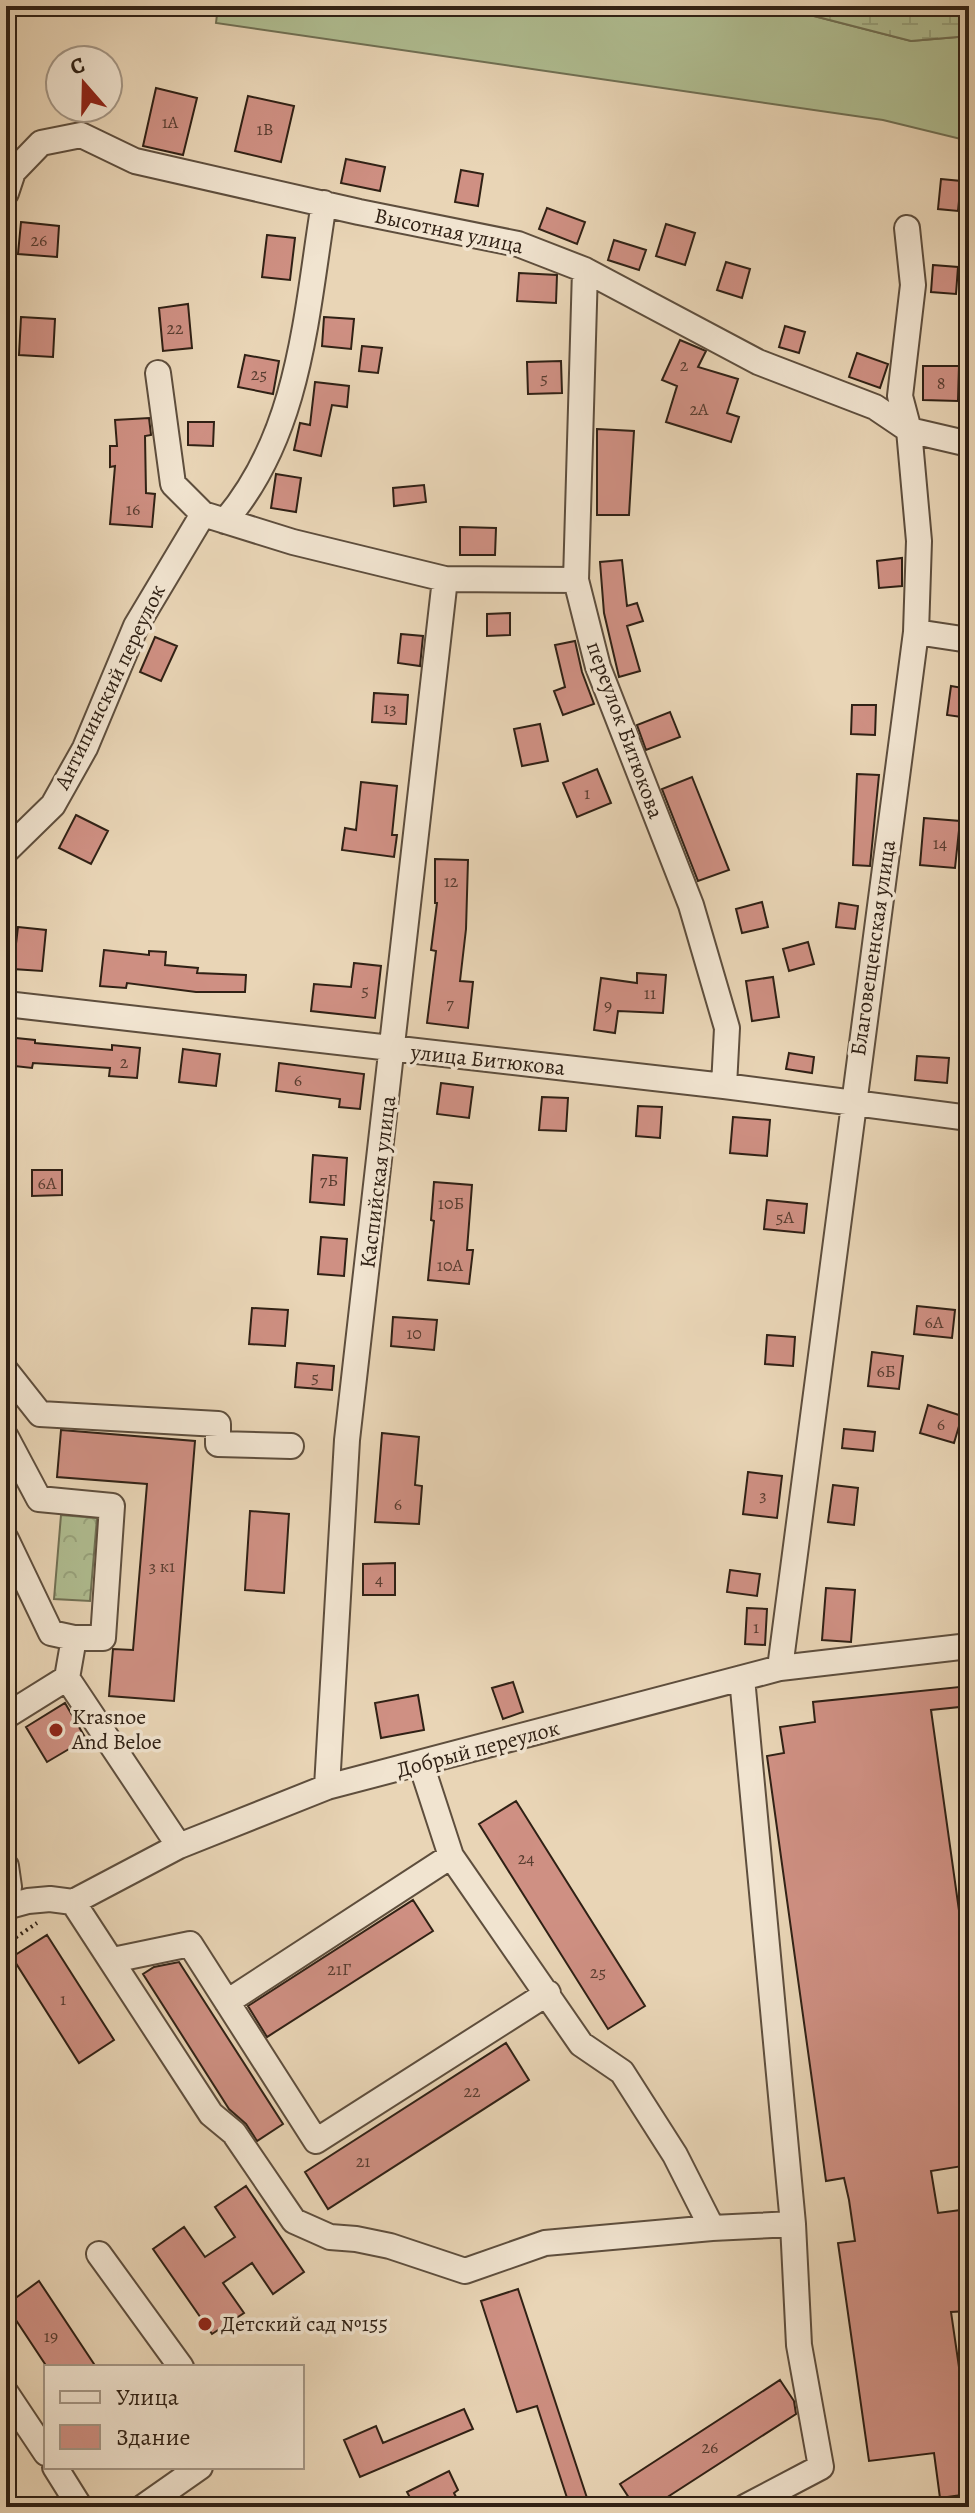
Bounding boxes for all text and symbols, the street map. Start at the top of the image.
north arrow [44,44,124,124]
text: С [66,50,89,83]
house number: 1А [162,110,179,134]
house number: 1В [257,117,273,141]
street label: Высотная улица [372,201,527,262]
house number: 26 [31,228,47,252]
house number: 22 [166,316,184,340]
house number: 2 [680,353,689,377]
house number: 25 [251,362,267,386]
house number: 5 [540,366,548,390]
house number: 8 [937,371,945,395]
house number: 2А [689,397,709,421]
house number: 16 [126,497,140,521]
street label: Антипинский переулок [47,579,173,795]
street label: переулок Битюкова [579,637,671,824]
house number: 13 [383,696,397,720]
house number: 1 [584,781,590,805]
house number: 14 [933,831,947,855]
street label: Благовещенская улица [843,837,903,1058]
house number: 12 [444,869,459,893]
house number: 5 [361,978,369,1002]
house number: 11 [644,981,656,1005]
house number: 7 [446,991,454,1015]
house number: 9 [604,993,612,1017]
street label: улица Битюкова [408,1037,568,1083]
house number: 2 [120,1050,129,1074]
house number: 6 [294,1068,302,1092]
street label: Каспийская улица [353,1093,404,1270]
house number: 7Б [320,1168,338,1192]
house number: 6А [38,1171,57,1195]
house number: 10Б [438,1191,464,1215]
house number: 5А [776,1205,795,1229]
house number: 10А [437,1253,464,1277]
house number: 6А [925,1310,944,1334]
house number: 10 [406,1321,422,1345]
house number: 6Б [876,1359,896,1383]
house number: 5 [311,1365,319,1389]
house number: 6 [937,1412,945,1436]
house number: 3 [759,1483,767,1507]
house number: 6 [394,1492,402,1516]
house number: 3 к1 [149,1554,175,1578]
house number: 4 [375,1567,383,1591]
house number: 1 [753,1615,759,1639]
place label: Krasnoe And Beloe [71,1702,162,1757]
street label: Добрый переулок [393,1713,563,1785]
marker: Krasnoe And Beloe [47,1721,65,1739]
house number: 24 [518,1846,534,1870]
house number: 21Г [327,1957,351,1981]
house number: 25 [590,1960,606,1984]
house number: 1 [60,1987,66,2011]
house number: 22 [463,2079,481,2103]
house number: 21 [356,2149,370,2173]
place label: Детский сад №155 [221,2309,388,2339]
marker: Детский сад №155 [196,2315,214,2333]
house number: 19 [44,2324,58,2348]
legend [44,2365,304,2469]
text: Улица [116,2381,179,2413]
text: Здание [116,2421,191,2453]
house number: 26 [702,2435,718,2459]

